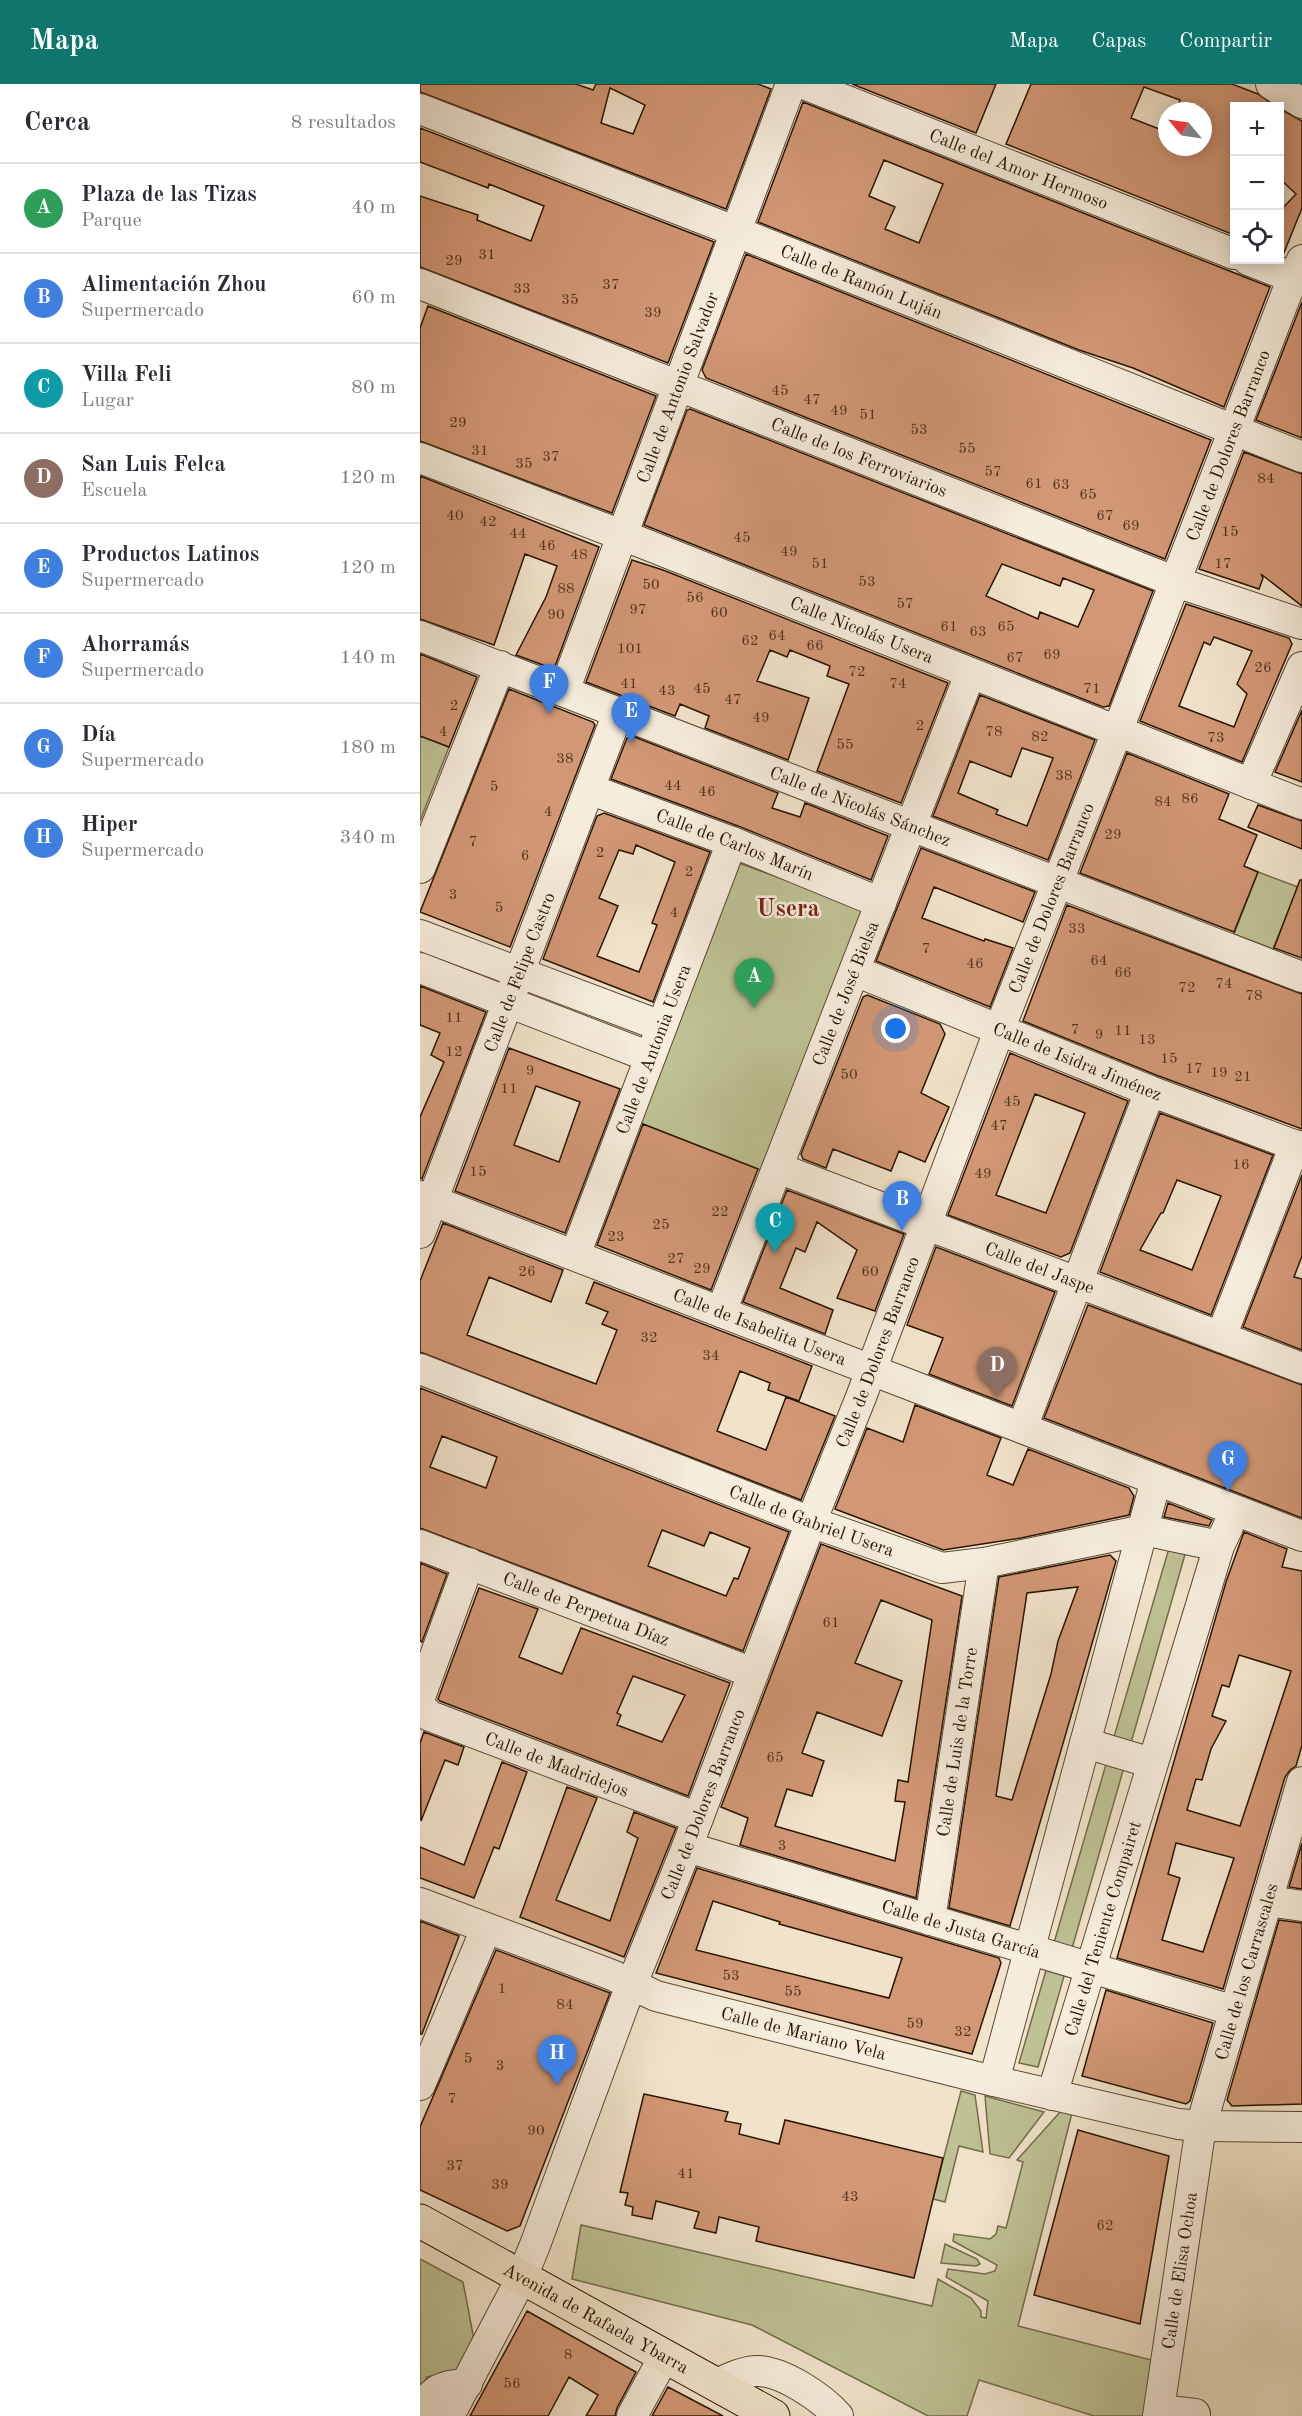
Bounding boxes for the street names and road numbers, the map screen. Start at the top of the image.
street label: Calle del Amor Hermoso [926,126,1111,213]
street label: Calle de Ramón Luján [778,242,945,323]
street label: Calle de Antonio Salvador [634,289,723,486]
street label: Calle de Dolores Barranco [1184,347,1274,544]
street label: Calle de los Ferroviarios [768,415,950,501]
street label: Calle Nicolás Usera [787,594,936,667]
street label: Calle de Nicolás Sánchez [767,764,953,850]
street label: Calle de Dolores Barranco [1006,800,1098,997]
street label: Calle de Carlos Marín [653,807,816,884]
street label: Calle de Felipe Castro [482,890,559,1055]
street label: Calle de José Bielsa [810,919,883,1069]
street label: Calle de Antonia Usera [614,962,695,1137]
street label: Calle de Isidra Jiménez [990,1020,1164,1104]
street label: Calle del Jaspe [982,1240,1097,1298]
street label: Calle de Dolores Barranco [834,1254,923,1451]
street label: Calle de Isabelita Usera [670,1286,849,1369]
street label: Calle de Gabriel Usera [726,1483,896,1560]
street label: Calle de Perpetua Díaz [500,1570,672,1650]
street label: Calle de Luis de la Torre [935,1646,981,1838]
street label: Calle de Dolores Barranco [658,1707,749,1903]
street label: Calle de Madridejos [482,1730,631,1801]
street label: Calle del Teniente Compairet [1062,1819,1145,2039]
street label: Calle de los Carrascales [1213,1881,1282,2063]
street label: Calle de Justa García [879,1898,1042,1962]
street label: Calle de Mariano Vela [719,2005,888,2064]
street label: Calle de Elisa Ochoa [1160,2191,1201,2351]
street label: Avenida de Rafaela Ybarra [500,2261,691,2378]

